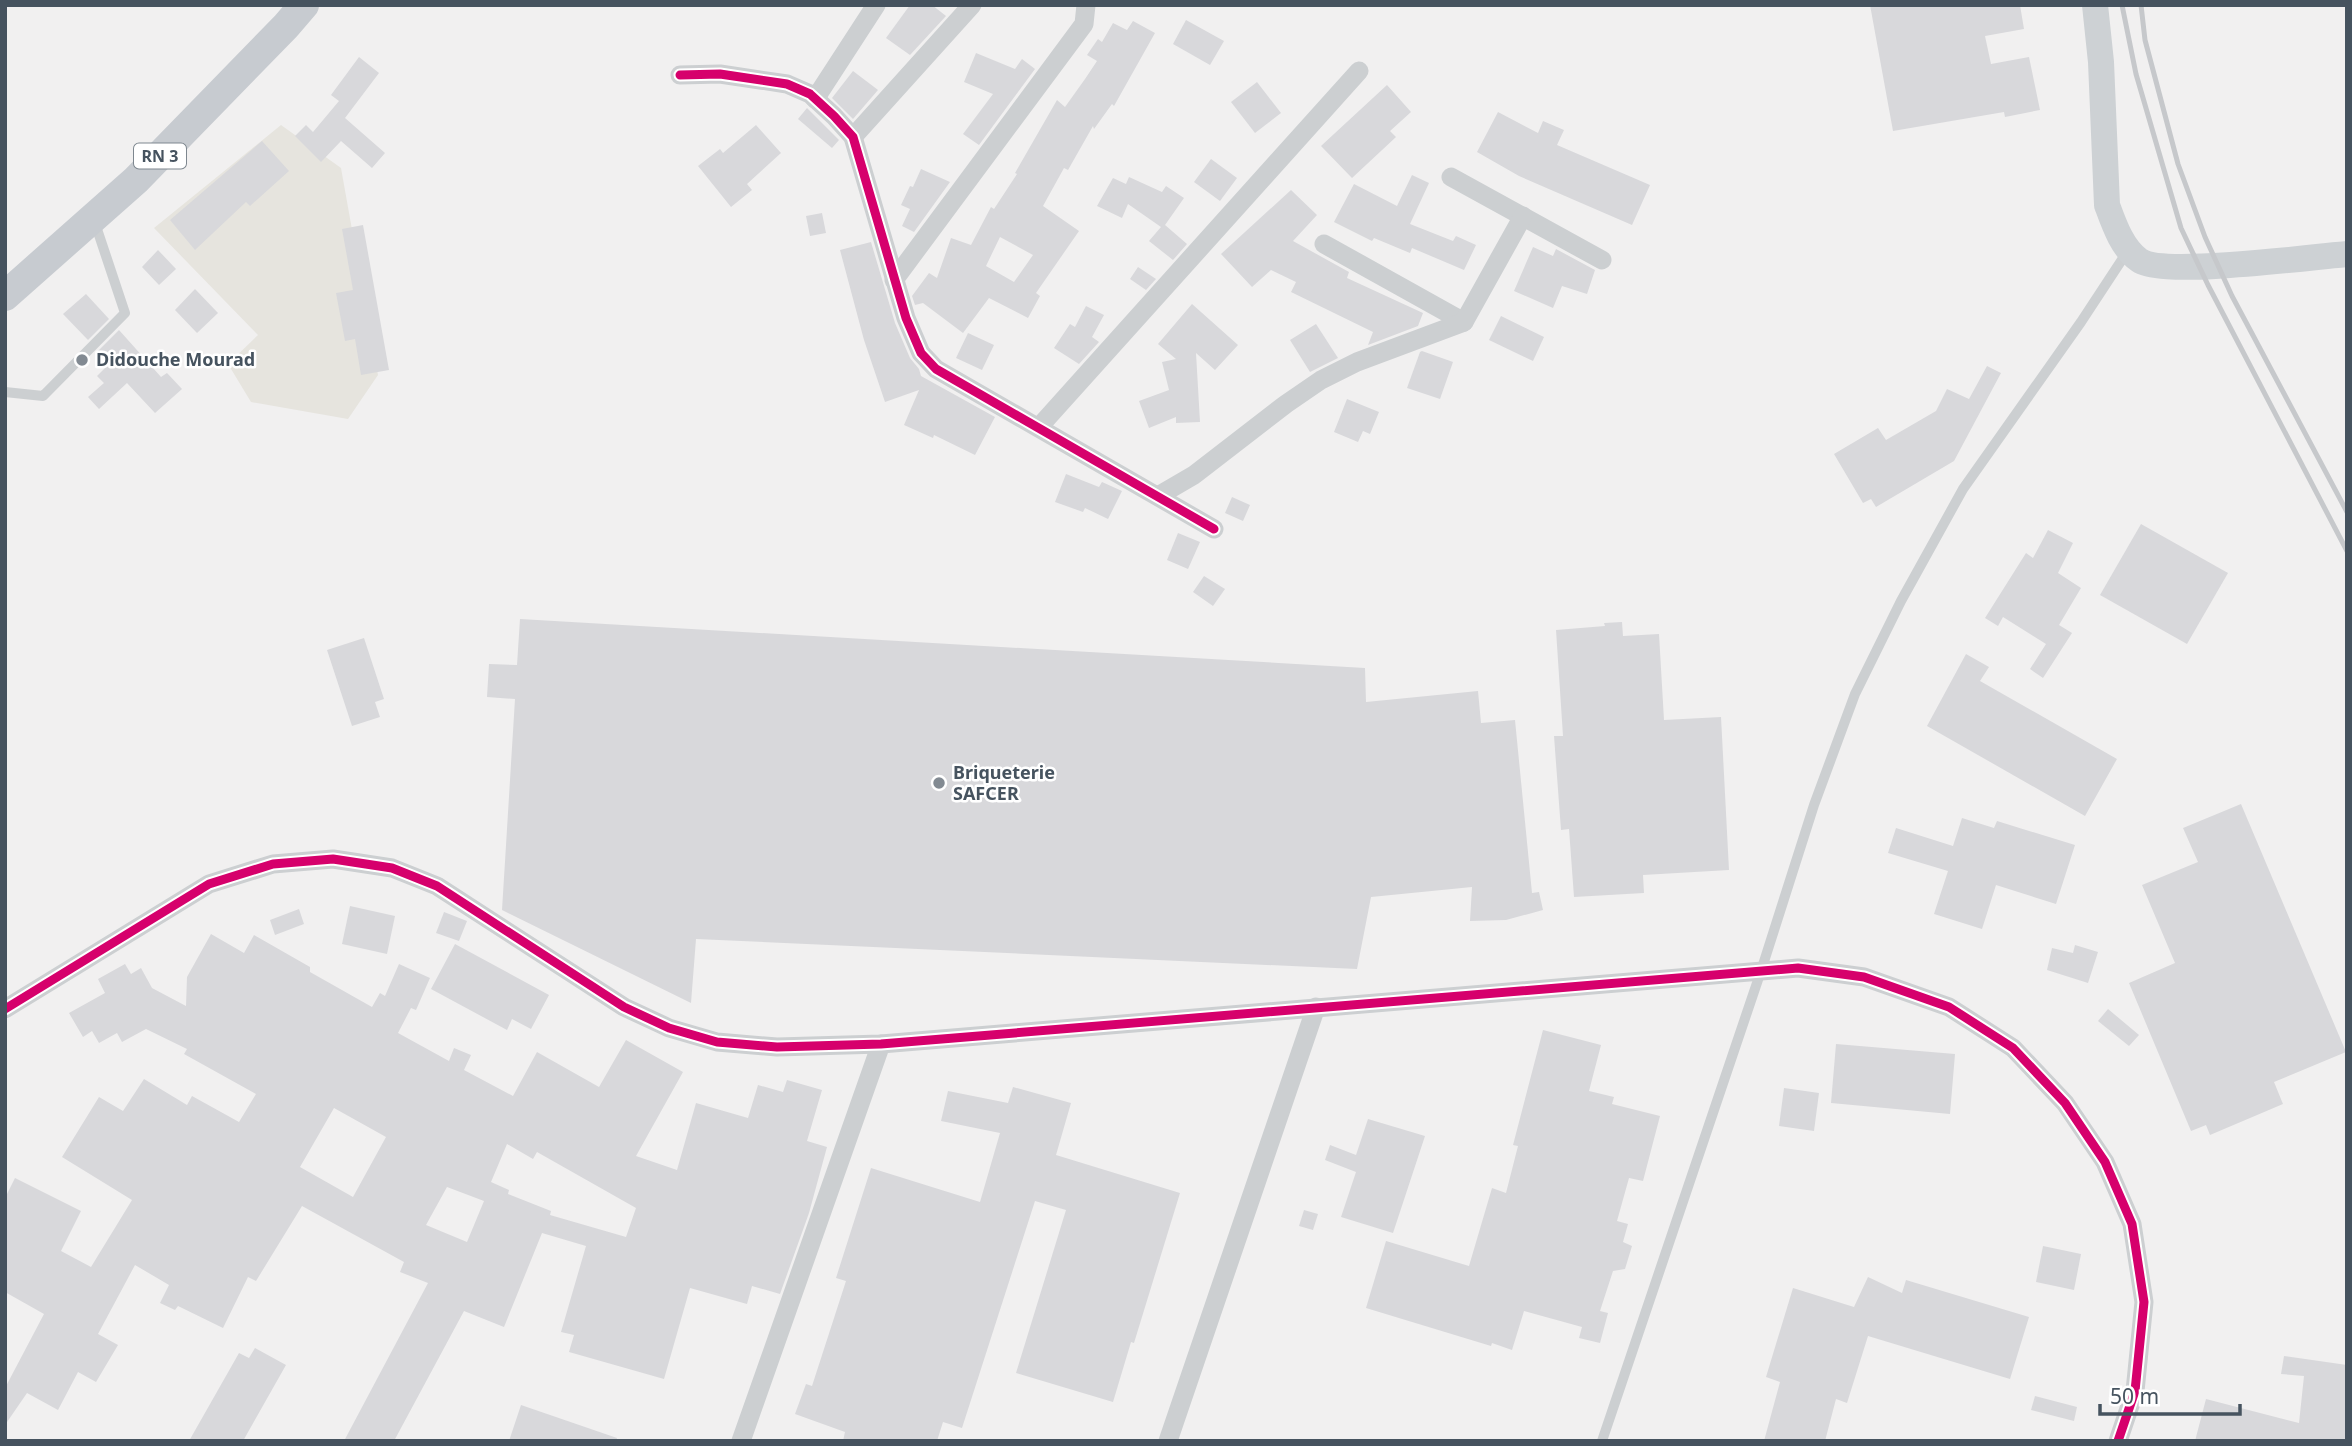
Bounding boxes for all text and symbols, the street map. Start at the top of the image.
road number: RN 3 [134,144,186,168]
place label: Didouche Mourad [96,347,255,371]
marker: Didouche Mourad [74,352,90,368]
place label: Briqueterie SAFCER [953,760,1055,805]
marker: Briqueterie SAFCER [931,775,947,791]
scale bar [2100,1372,2240,1416]
text: 50 m [2110,1382,2159,1410]

